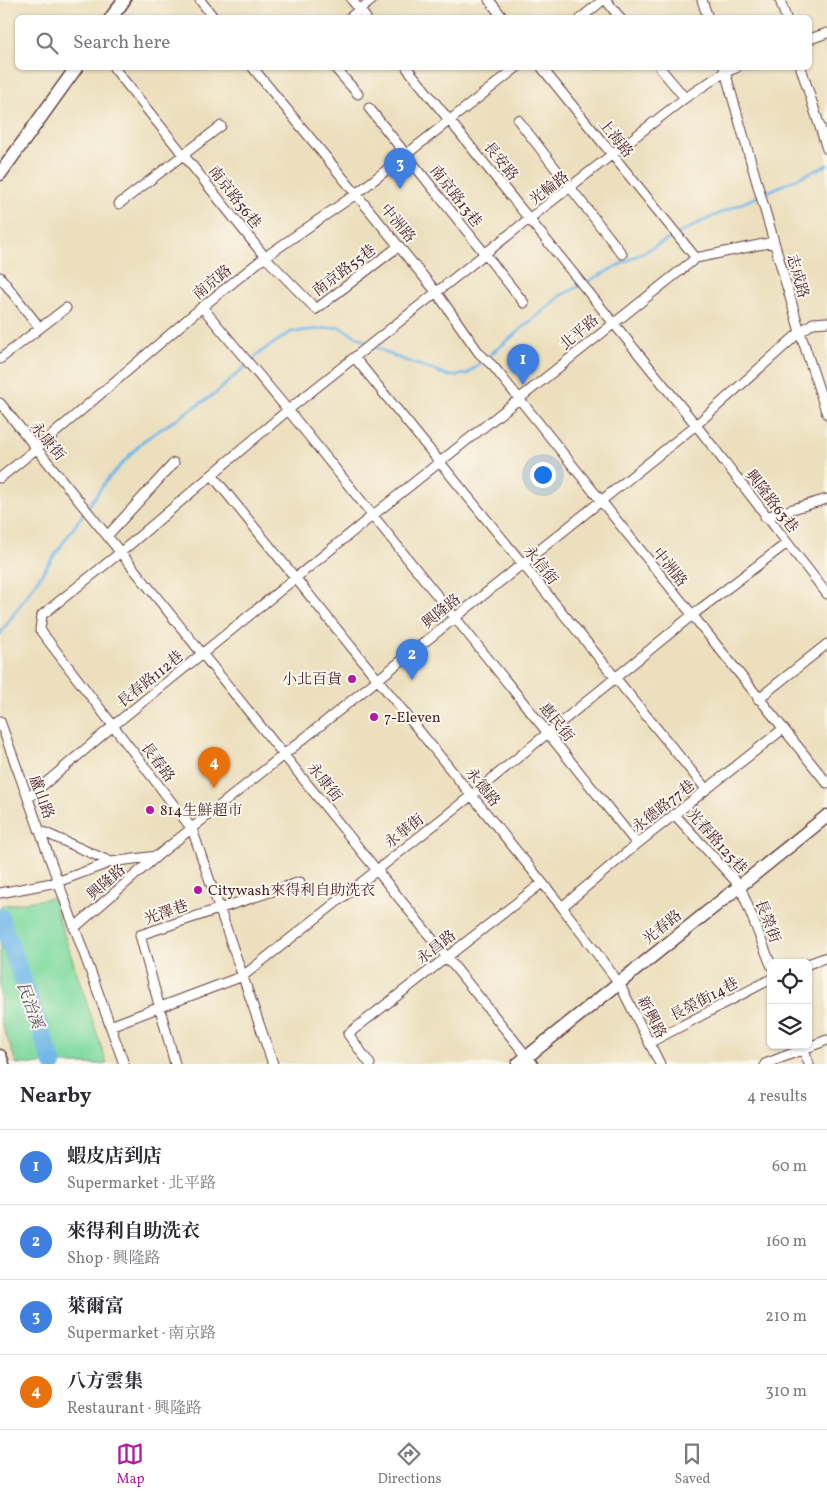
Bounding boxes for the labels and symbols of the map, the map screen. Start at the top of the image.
street label: 上海路 [593,115,637,163]
street label: 長安路 [478,138,522,186]
pin: 3 [384,148,416,189]
street label: 南京路13巷 [424,161,486,232]
street label: 南京路56巷 [203,162,265,234]
street label: 光輪路 [526,167,574,211]
street label: 中洲路 [374,200,419,248]
street label: 南京路55巷 [309,240,381,302]
street label: 志成路 [780,252,813,301]
street label: 南京路 [189,261,237,305]
street label: 北平路 [556,311,604,356]
pin: 1 [507,344,539,385]
street label: 永康街 [24,418,69,466]
your location [530,462,556,488]
street label: 興隆路63巷 [739,466,802,538]
street label: 永信街 [518,542,562,590]
street label: 中洲路 [647,544,691,592]
street label: 興隆路 [418,590,466,634]
pin: 2 [396,639,428,680]
street label: 長春路112巷 [113,647,189,713]
place label: 小北百貨 [282,670,342,691]
marker: 小北百貨 [346,673,358,685]
street label: 惠民街 [534,699,578,747]
place label: 7-Eleven [384,708,441,729]
marker: 7-Eleven [368,711,380,723]
street label: 長春路 [135,739,179,787]
pin: 4 [198,747,230,788]
street label: 永康街 [302,759,346,807]
street label: 永德路 [460,764,504,812]
street label: 盧山路 [23,773,58,822]
street label: 永德路77巷 [628,776,700,838]
place label: 814生鮮超市 [160,801,242,822]
marker: 814生鮮超市 [144,804,156,816]
street label: 光春路125巷 [681,805,751,879]
street label: 永華街 [381,810,429,854]
street label: 興隆路 [83,860,131,906]
place label: Citywash來得利自助洗衣 [208,881,375,902]
marker: Citywash來得利自助洗衣 [192,884,204,896]
street label: 光澤巷 [142,896,191,931]
street label: 長榮街 [749,897,784,946]
street label: 光春路 [639,906,687,950]
street label: 永昌路 [413,926,461,970]
street label: 長榮街14巷 [667,973,743,1027]
water label: 民治溪 [11,979,48,1034]
street label: 新興路 [631,993,670,1043]

